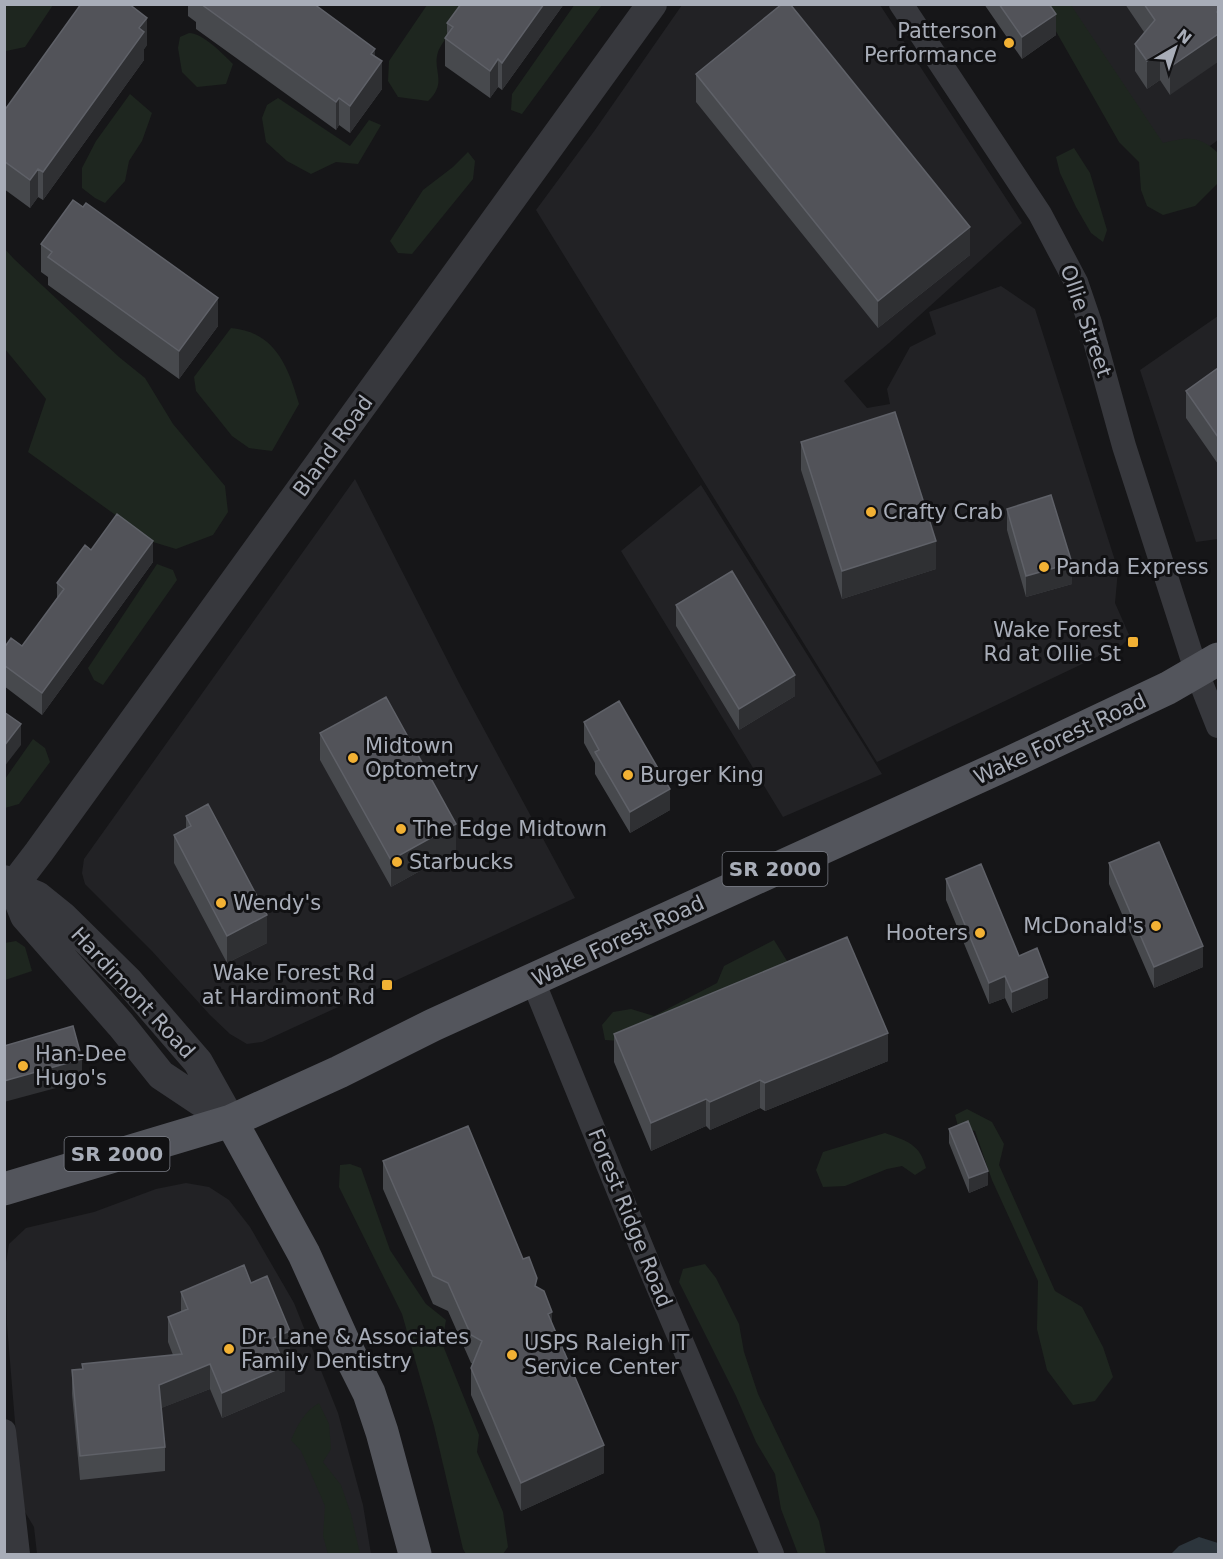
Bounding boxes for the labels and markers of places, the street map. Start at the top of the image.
place label: Patterson Performance [864,19,997,67]
marker: Patterson Performance [1002,36,1016,50]
place label: Crafty Crab [883,500,1003,524]
marker: Crafty Crab [864,505,878,519]
place label: Panda Express [1056,555,1209,579]
marker: Panda Express [1037,560,1051,574]
place label: Wake Forest Rd at Ollie St [983,618,1121,666]
marker: Wake Forest Rd at Ollie St [1126,635,1140,649]
place label: Midtown Optometry [365,734,479,782]
marker: Midtown Optometry [346,751,360,765]
place label: Burger King [640,763,764,787]
marker: Burger King [621,768,635,782]
place label: The Edge Midtown [412,817,607,841]
marker: The Edge Midtown [394,822,408,836]
place label: Starbucks [409,850,513,874]
marker: Starbucks [390,855,404,869]
place label: Wendy's [233,891,321,915]
marker: Wendy's [214,896,228,910]
place label: McDonald's [1023,914,1144,938]
marker: McDonald's [1149,919,1163,933]
place label: Hooters [886,921,968,945]
marker: Hooters [973,926,987,940]
place label: Wake Forest Rd at Hardimont Rd [202,961,375,1009]
marker: Wake Forest Rd at Hardimont Rd [380,978,394,992]
place label: Han-Dee Hugo's [35,1042,127,1090]
marker: Han-Dee Hugo's [16,1059,30,1073]
place label: Dr. Lane & Associates Family Dentistry [241,1325,469,1373]
place label: USPS Raleigh IT Service Center [524,1331,689,1379]
marker: Dr. Lane & Associates Family Dentistry [222,1342,236,1356]
marker: USPS Raleigh IT Service Center [505,1348,519,1362]

